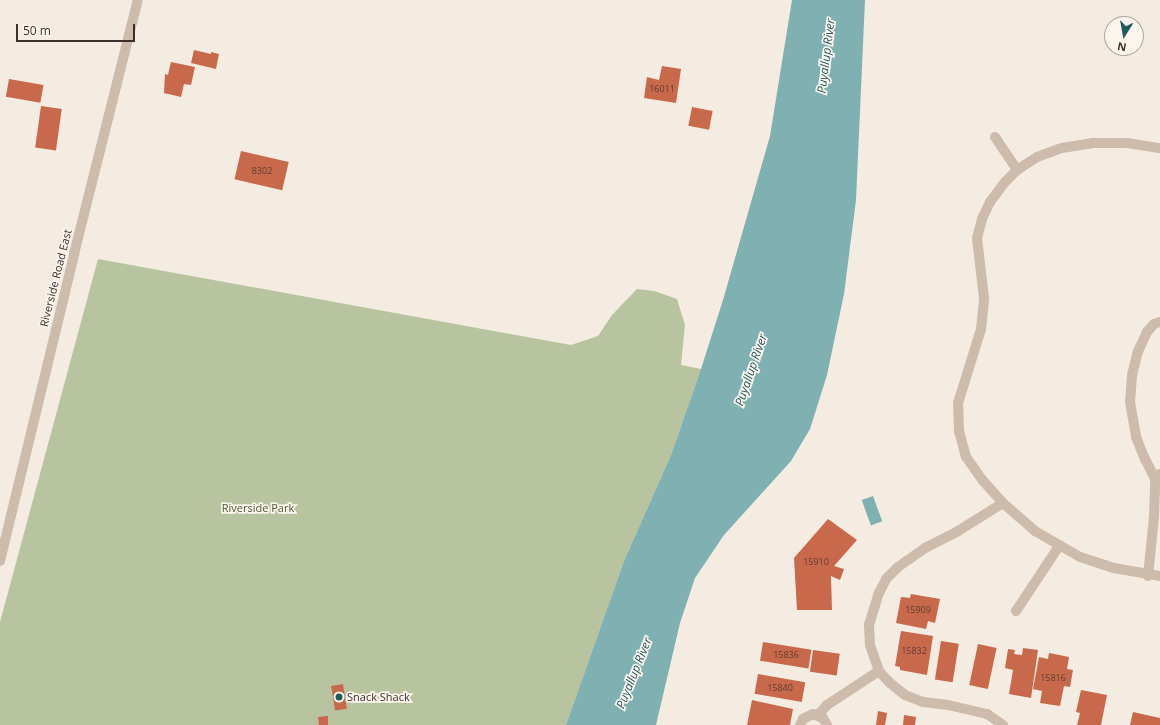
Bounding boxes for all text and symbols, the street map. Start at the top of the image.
scale bar [18,16,137,42]
north arrow [1104,16,1144,56]
water label: Puyallup River [814,18,838,94]
text: 50 m [23,22,51,39]
text: N [1116,39,1128,56]
house number: 16011 [649,84,675,94]
house number: 8302 [252,166,272,176]
street label: Riverside Road East [37,228,75,328]
water label: Puyallup River [732,332,770,408]
park label: Riverside Park [222,501,294,515]
house number: 15910 [803,557,829,567]
house number: 15909 [905,605,931,615]
water label: Puyallup River [613,635,655,711]
house number: 15832 [901,646,927,656]
house number: 15836 [773,650,799,660]
house number: 15816 [1040,673,1066,683]
house number: 15840 [767,683,793,693]
place label: Snack Shack [347,690,410,704]
marker: Snack Shack [334,692,344,702]

